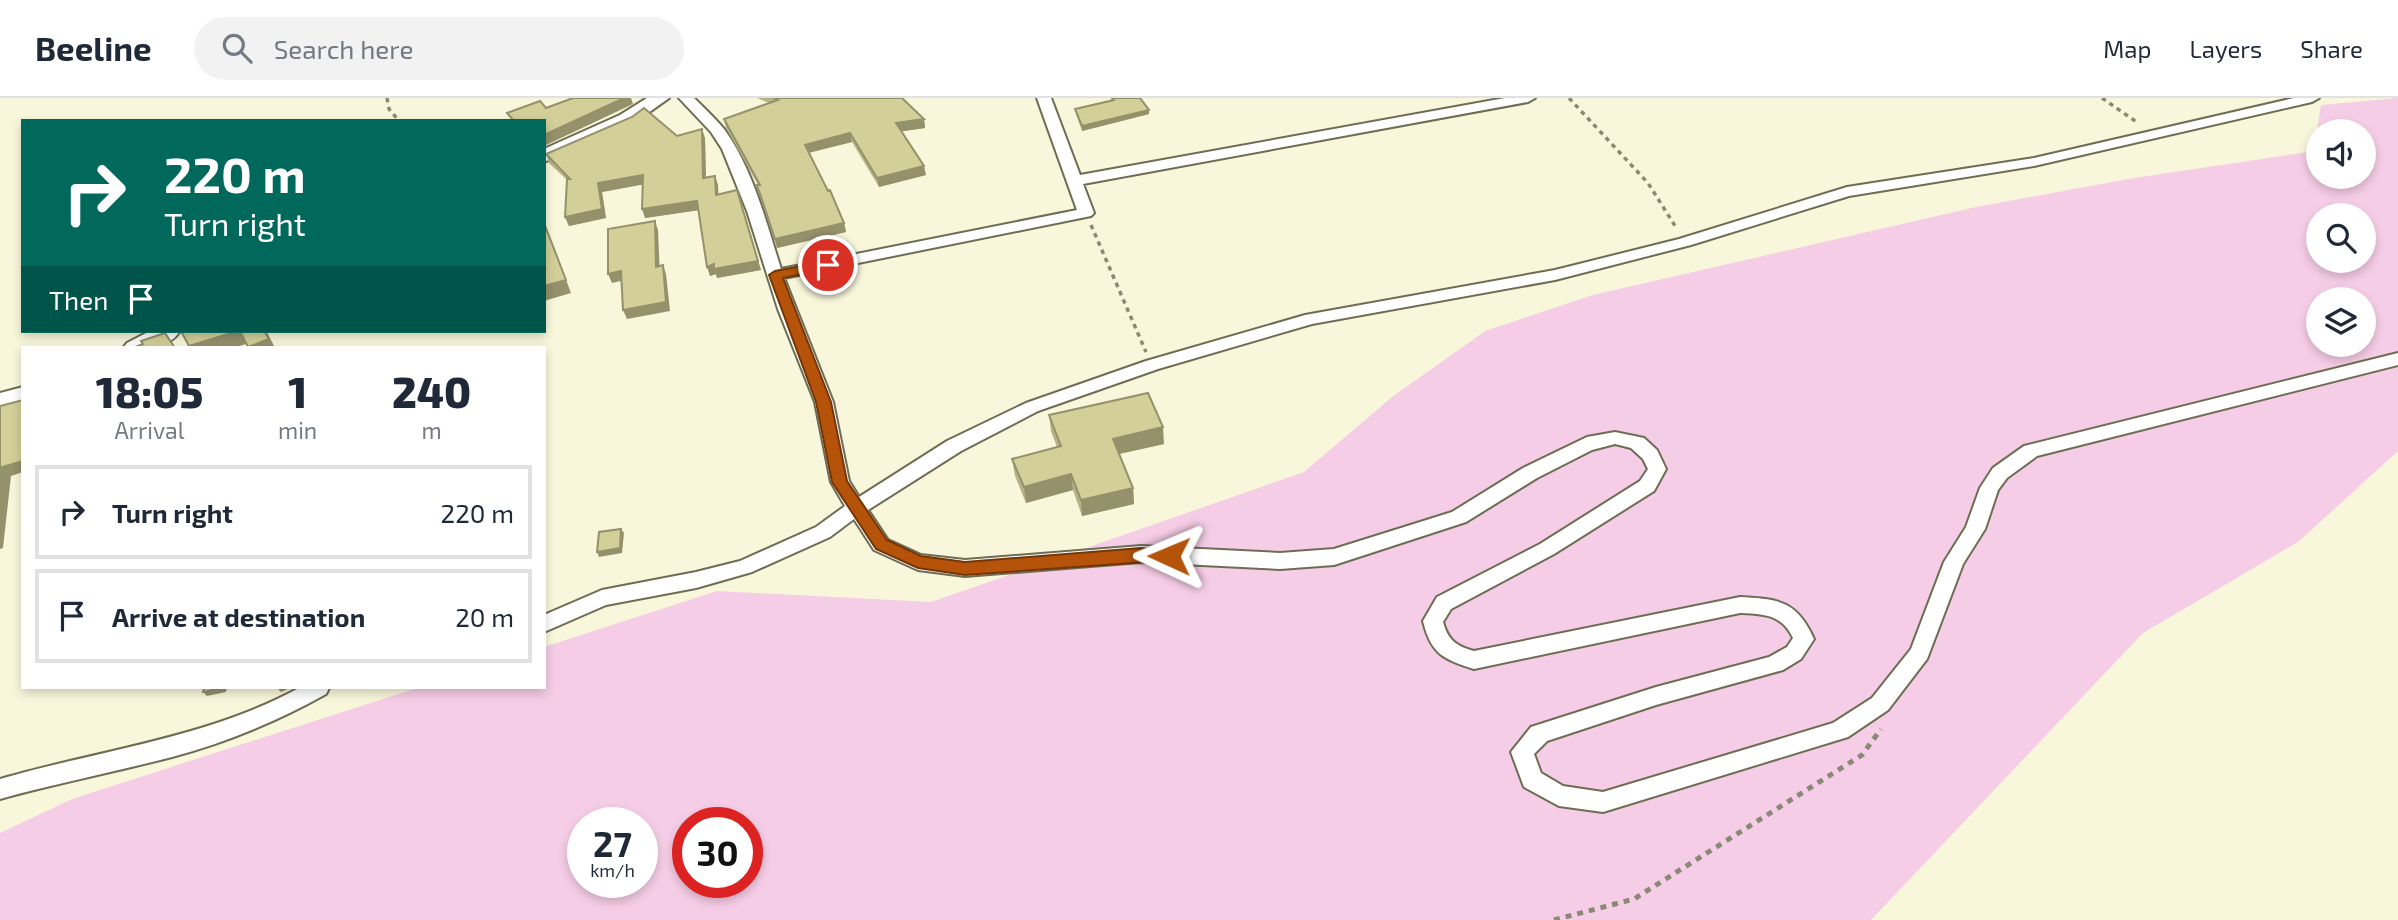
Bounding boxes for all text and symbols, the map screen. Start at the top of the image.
search box [194,17,684,80]
text: Beeline [35,28,152,68]
icon: search [218,29,256,67]
text: Search here [274,33,413,64]
text: Map [2103,34,2151,63]
text: Layers [2189,34,2262,63]
text: Share [2300,34,2363,63]
map controls [2306,119,2376,357]
button: sound [2306,119,2376,189]
text: 220 m [164,144,306,203]
icon: right [49,147,140,238]
button: search [2306,203,2376,273]
text: Turn right [164,204,306,242]
pin [798,235,858,295]
icon: arrive [809,246,847,284]
icon: arrive [122,280,160,318]
text: Then [49,284,108,315]
button: layers [2306,287,2376,357]
text: 18:05 [96,366,203,416]
text: 1 [288,366,307,416]
text: 240 [392,366,471,416]
text: Arrival [115,416,185,444]
text: min [278,416,317,444]
text: m [422,416,442,444]
icon: right [53,493,91,531]
text: Turn right [112,497,233,528]
text: 220 m [441,497,514,528]
position arrow [1132,519,1206,593]
icon: arrive [53,597,91,635]
text: Arrive at destination [112,601,365,632]
text: 20 m [455,601,514,632]
speed limit sign: 30 [672,807,763,898]
text: 27 [593,822,632,864]
text: km/h [590,859,635,881]

